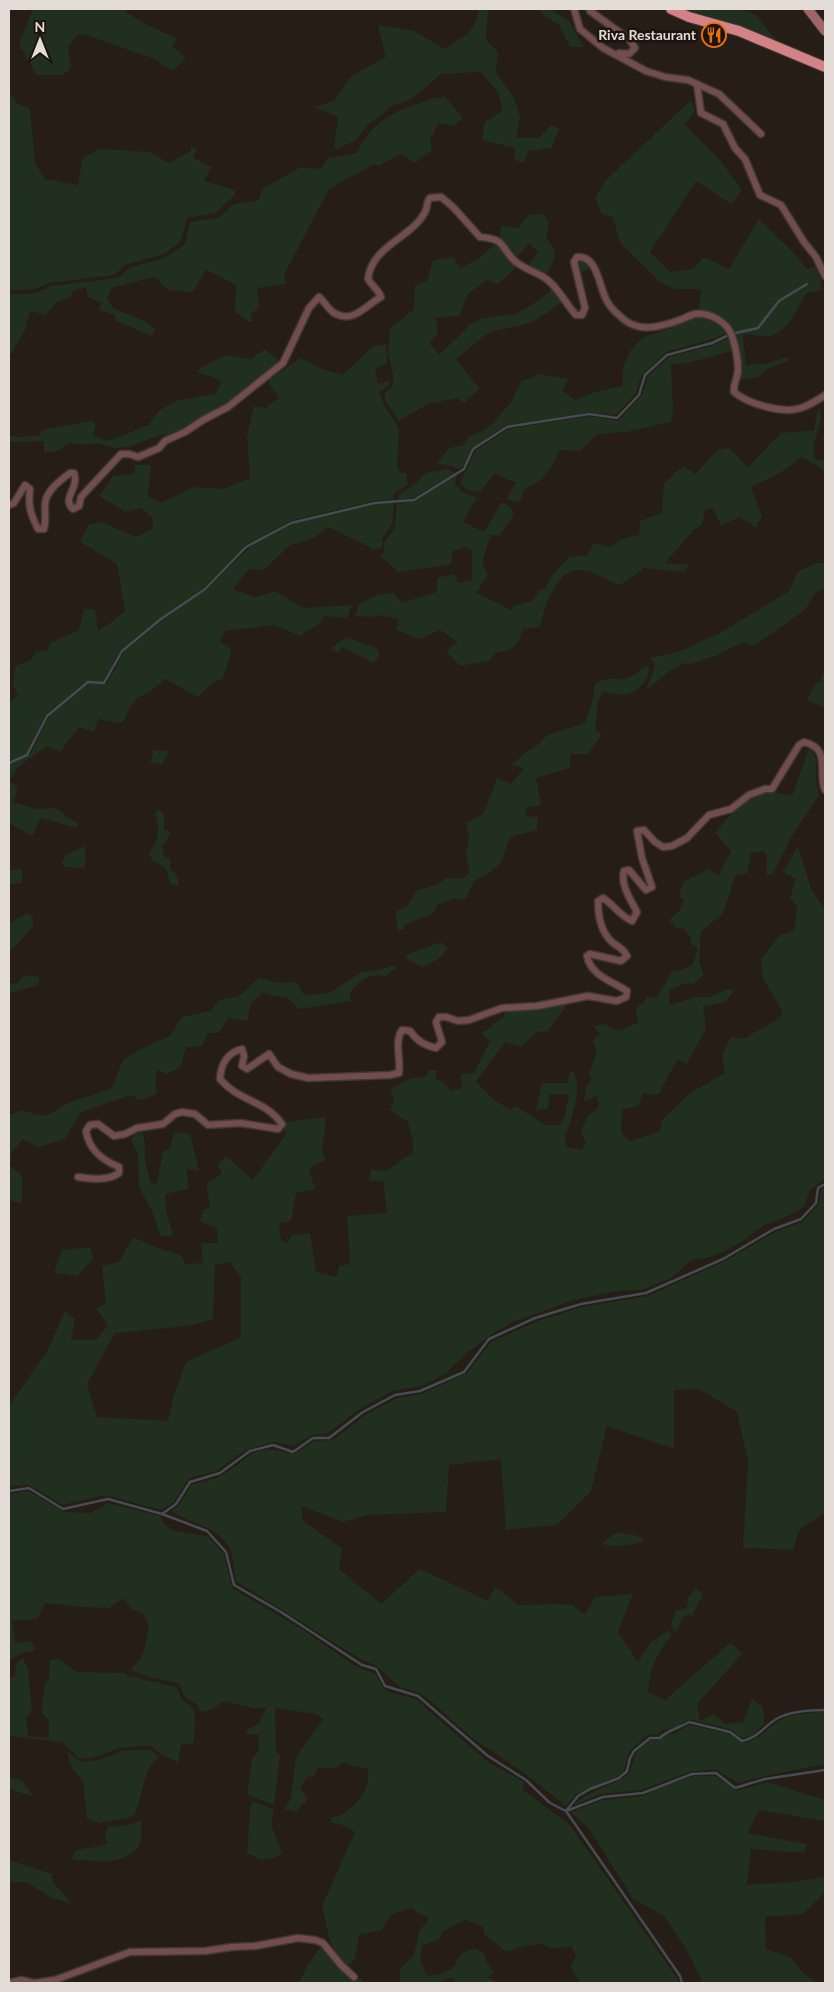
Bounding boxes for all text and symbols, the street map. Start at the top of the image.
north arrow [15,15,65,65]
text: N [35,18,45,35]
restaurant icon: Riva Restaurant [701,22,727,48]
place label: Riva Restaurant [598,26,697,43]

